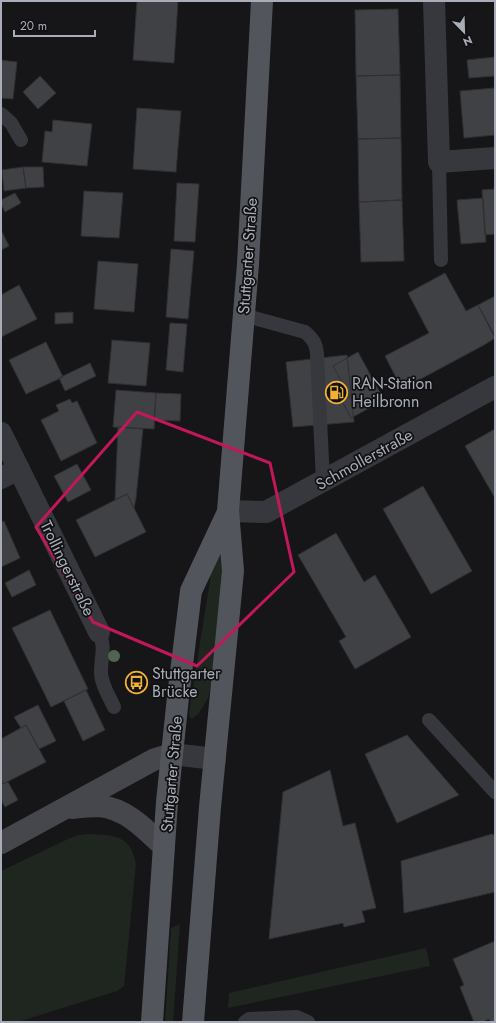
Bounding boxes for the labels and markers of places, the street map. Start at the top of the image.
place label: RAN-Station Heilbronn [352,372,433,413]
fuel station icon: RAN-Station Heilbronn [323,379,349,405]
place label: Stuttgarter Brücke [152,662,221,703]
bus stop icon: Stuttgarter Brücke [123,669,149,695]

